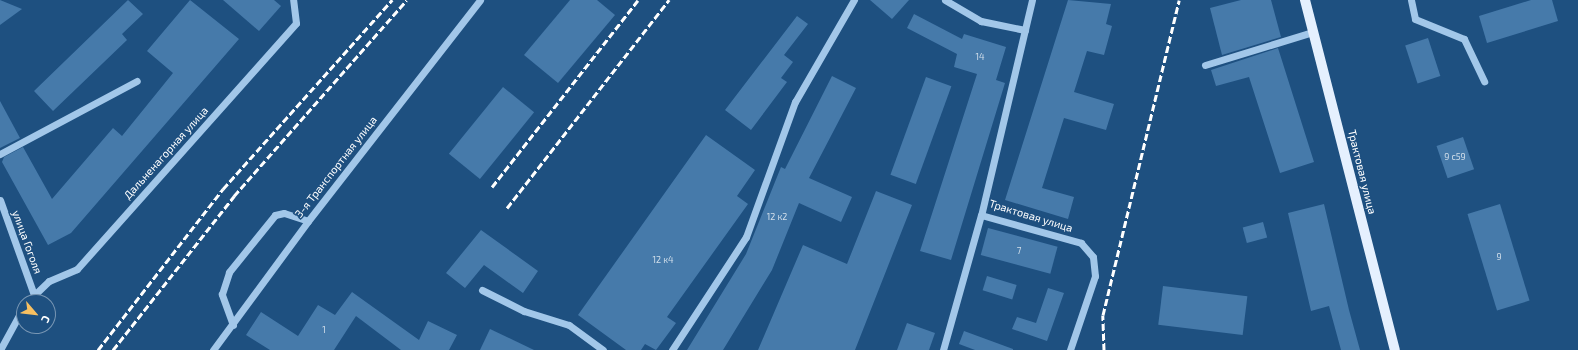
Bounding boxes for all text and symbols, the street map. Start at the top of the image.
house number: 14 [975,52,985,62]
street label: Дальненагорная улица [121,104,211,202]
street label: 3-я Транспортная улица [292,114,380,220]
street label: Трактовая улица [1345,128,1379,216]
house number: 9 c59 [1444,152,1466,162]
street label: Трактовая улица [988,197,1074,235]
street label: улица Гоголя [9,208,45,276]
house number: 12 к2 [767,212,787,222]
house number: 7 [1017,246,1021,256]
house number: 9 [1496,252,1502,262]
house number: 12 к4 [652,255,674,265]
north arrow [16,294,56,334]
text: С [39,313,53,325]
house number: 1 [322,325,326,335]

